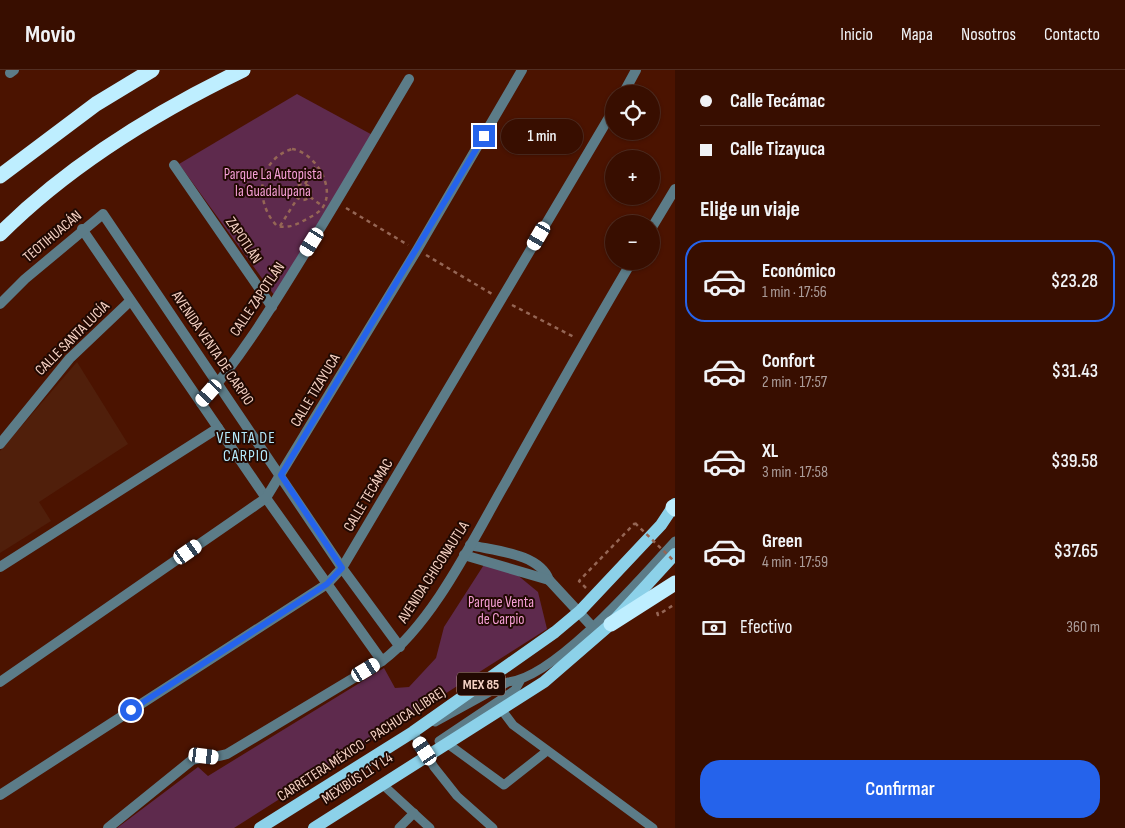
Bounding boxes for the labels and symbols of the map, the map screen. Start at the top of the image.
callout: 1 min [502,118,584,154]
route end [473,125,495,147]
park label: Parque La Autopista la Guadalupana [224,165,323,201]
street label: TEOTIHUACÁN [19,206,86,266]
street label: ZAPOTLÁN [221,213,266,267]
car [525,219,552,253]
car [297,225,326,259]
street label: CALLE ZAPOTLÁN [226,259,289,340]
street label: AVENIDA VENTA DE CARPIO [167,287,258,409]
street label: CALLE SANTA LUCÍA [31,297,114,380]
street label: CALLE TIZAYUCA [286,350,345,430]
car [193,377,224,409]
district label: VENTA DE CARPIO [216,429,276,466]
street label: CALLE TECÁMAC [339,455,398,535]
street label: AVENIDA CHICONAUTLA [393,517,474,628]
car [171,537,204,567]
park label: Parque Venta de Carpio [468,593,534,629]
car [349,656,382,684]
road number: MEX 85 [457,672,505,696]
street label: CARRETERA MÉXICO - PACHUCA (LIBRE) [274,683,449,806]
route start [120,699,142,721]
car [410,734,439,768]
car [188,747,219,765]
street label: MEXIBÚS L1 Y L4 [318,748,396,808]

